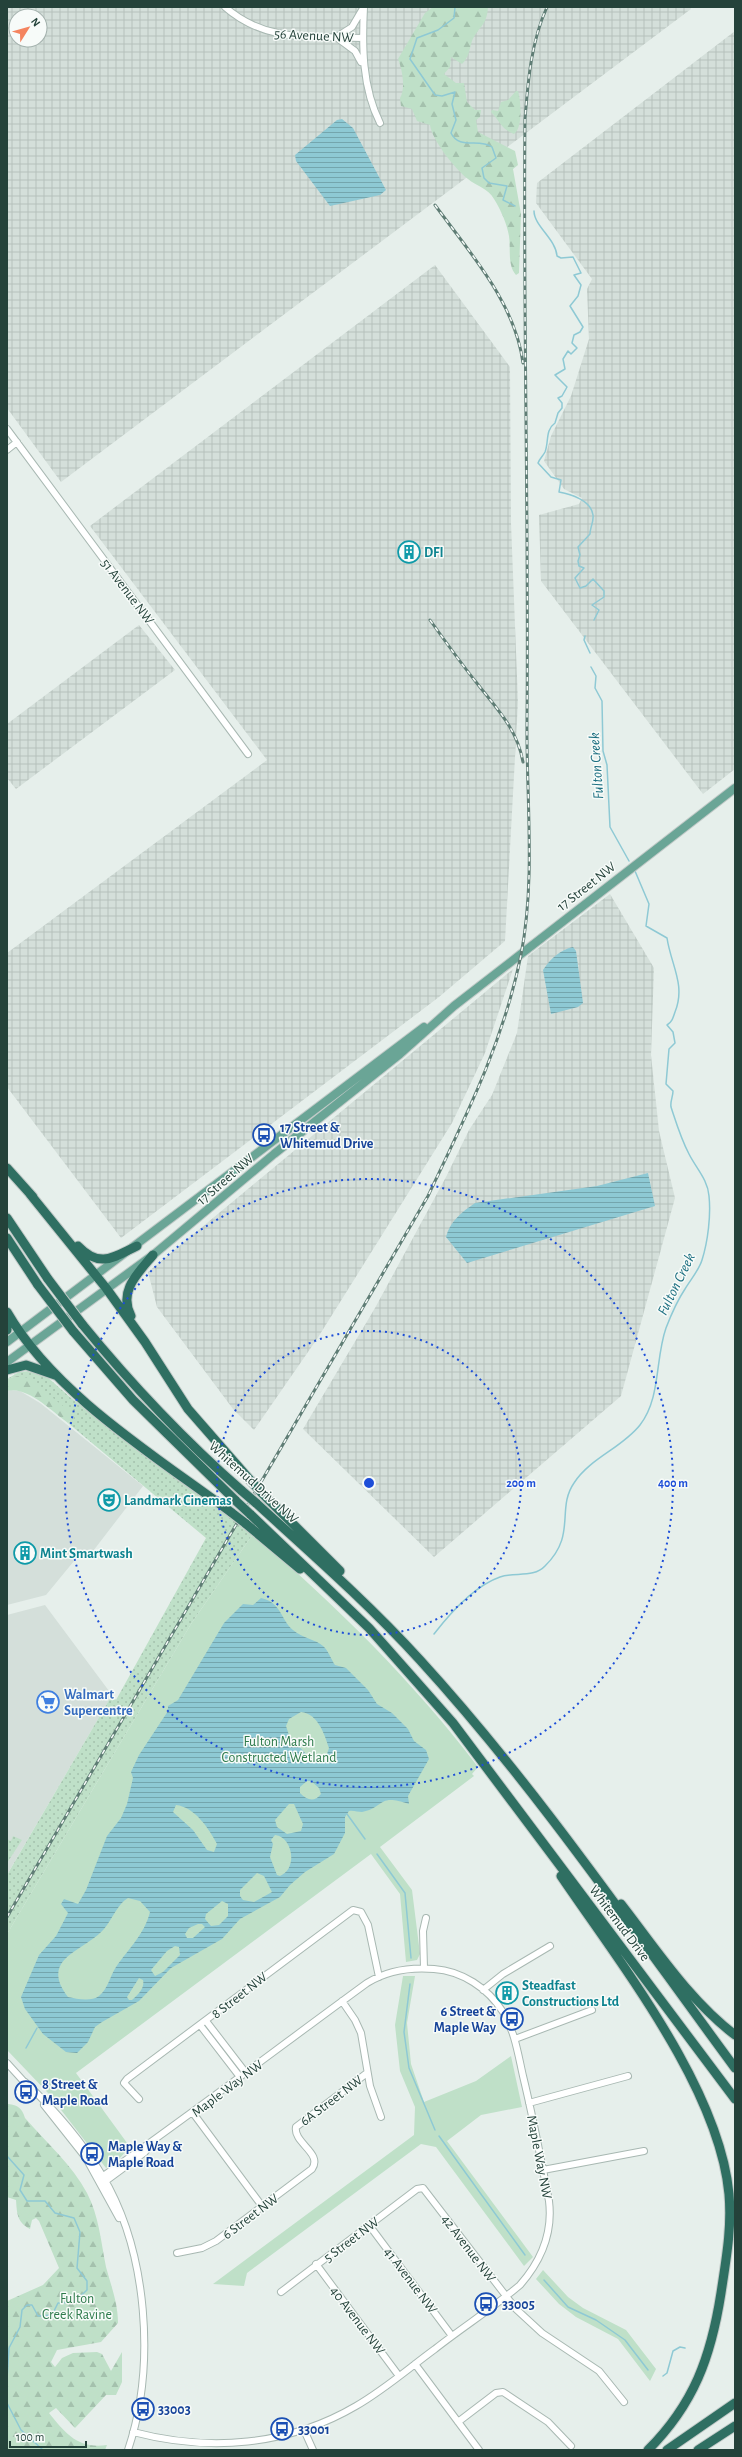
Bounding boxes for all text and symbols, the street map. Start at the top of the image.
north arrow [8,8,48,48]
text: N [29,16,42,29]
street label: 56 Avenue NW [274,27,355,45]
building icon: DFI [396,539,422,565]
place label: DFI [424,546,444,560]
street label: 51 Avenue NW [98,556,157,627]
water label: Fulton Creek [587,732,606,800]
street label: 17 Street NW [555,859,619,914]
place label: 17 Street & Whitemud Drive [280,1121,374,1151]
bus stop icon: 17 Street & Whitemud Drive [251,1122,277,1148]
street label: 17 Street NW [195,1151,257,1208]
water label: Fulton Creek [655,1251,698,1318]
street label: Whitemud Drive NW [206,1439,301,1527]
centre of rings [362,1476,376,1490]
text: 200 m [506,1477,536,1489]
text: 400 m [658,1477,688,1489]
theatre icon: Landmark Cinemas [96,1487,122,1513]
place label: Landmark Cinemas [124,1494,232,1508]
building icon: Mint Smartwash [12,1540,38,1566]
place label: Mint Smartwash [40,1547,133,1561]
place label: Walmart Supercentre [64,1688,133,1718]
supermarket icon: Walmart Supercentre [35,1689,61,1715]
park label: Fulton Marsh Constructed Wetland [222,1735,337,1765]
street label: Whitemud Drive [586,1883,652,1964]
street label: 8 Street NW [209,1970,270,2022]
place label: Steadfast Constructions Ltd [522,1979,620,2009]
building icon: Steadfast Constructions Ltd [494,1980,520,2006]
place label: 6 Street & Maple Way [434,2005,497,2035]
bus stop icon: 6 Street & Maple Way [499,2006,525,2032]
street label: Maple Way NW [189,2057,266,2120]
street label: 6A Street NW [298,2073,366,2129]
place label: 8 Street & Maple Road [42,2078,109,2108]
bus stop icon: 8 Street & Maple Road [13,2079,39,2105]
street label: Maple Way NW [524,2114,554,2201]
place label: Maple Way & Maple Road [108,2140,182,2170]
bus stop icon: Maple Way & Maple Road [79,2141,105,2167]
street label: 6 Street NW [220,2191,282,2242]
street label: 42 Avenue NW [438,2212,498,2285]
street label: 5 Street NW [321,2214,382,2265]
street label: 41 Avenue NW [381,2245,440,2317]
street label: 40 Avenue NW [327,2284,388,2358]
bus stop icon: 33005 [473,2291,499,2317]
park label: Fulton Creek Ravine [42,2292,112,2322]
place label: 33005 [502,2298,535,2312]
bus stop icon: 33003 [130,2396,156,2422]
place label: 33003 [158,2403,191,2417]
bus stop icon: 33001 [269,2416,295,2442]
scale bar [10,2423,86,2449]
place label: 33001 [298,2423,330,2437]
text: 100 m [16,2431,44,2443]

